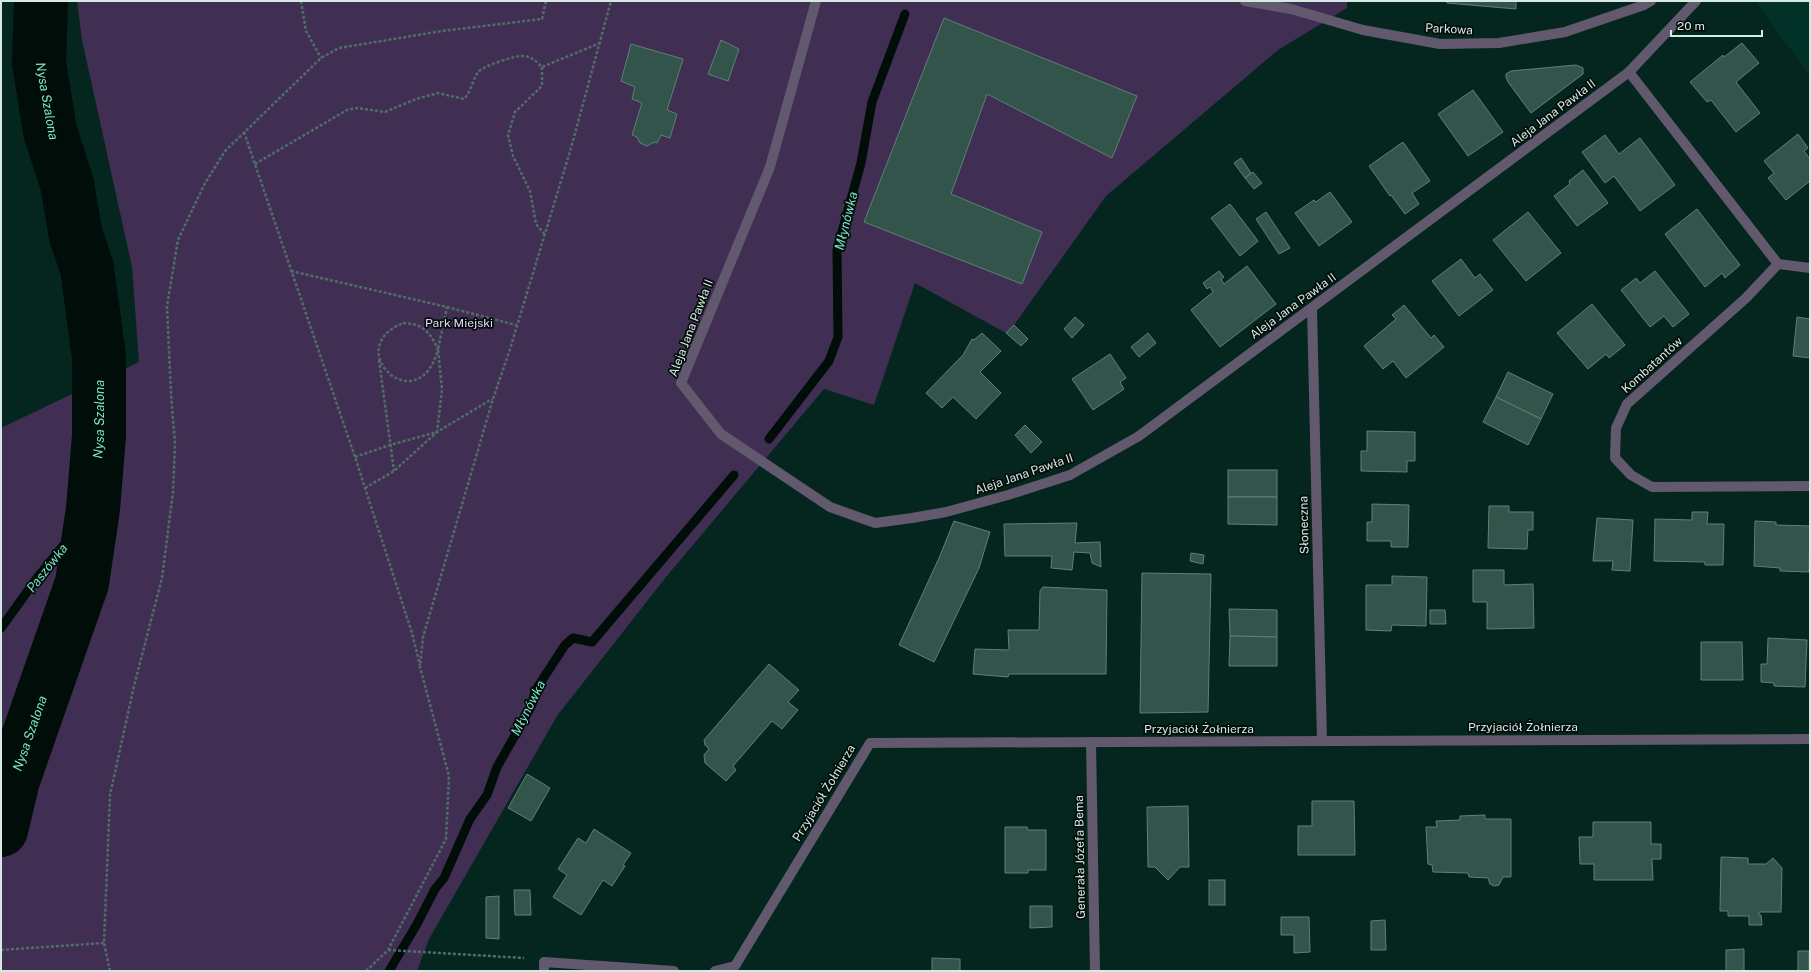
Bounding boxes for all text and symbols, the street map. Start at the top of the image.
scale bar [1671,12,1762,38]
text: 20 m [1677,19,1705,33]
street label: Parkowa [1425,21,1473,37]
water label: Nysa Szalona [33,61,61,141]
street label: Aleja Jana Pawła II [1508,76,1598,150]
water label: Młynówka [831,190,861,252]
street label: Aleja Jana Pawła II [1247,270,1339,342]
street label: Aleja Jana Pawła II [666,277,716,379]
park label: Park Miejski [425,316,493,330]
street label: Kombatantów [1619,334,1686,396]
water label: Nysa Szalona [90,380,107,459]
street label: Aleja Jana Pawła II [973,451,1075,497]
street label: Słoneczna [1296,496,1312,554]
water label: Paszówka [23,541,71,595]
water label: Młynówka [508,678,548,738]
water label: Nysa Szalona [9,694,50,773]
street label: Przyjaciół Żołnierza [1468,720,1578,734]
street label: Przyjaciół Żołnierza [1144,722,1254,736]
street label: Przyjaciół Żołnierza [790,742,858,844]
street label: Generała Józefa Bema [1072,795,1088,919]

